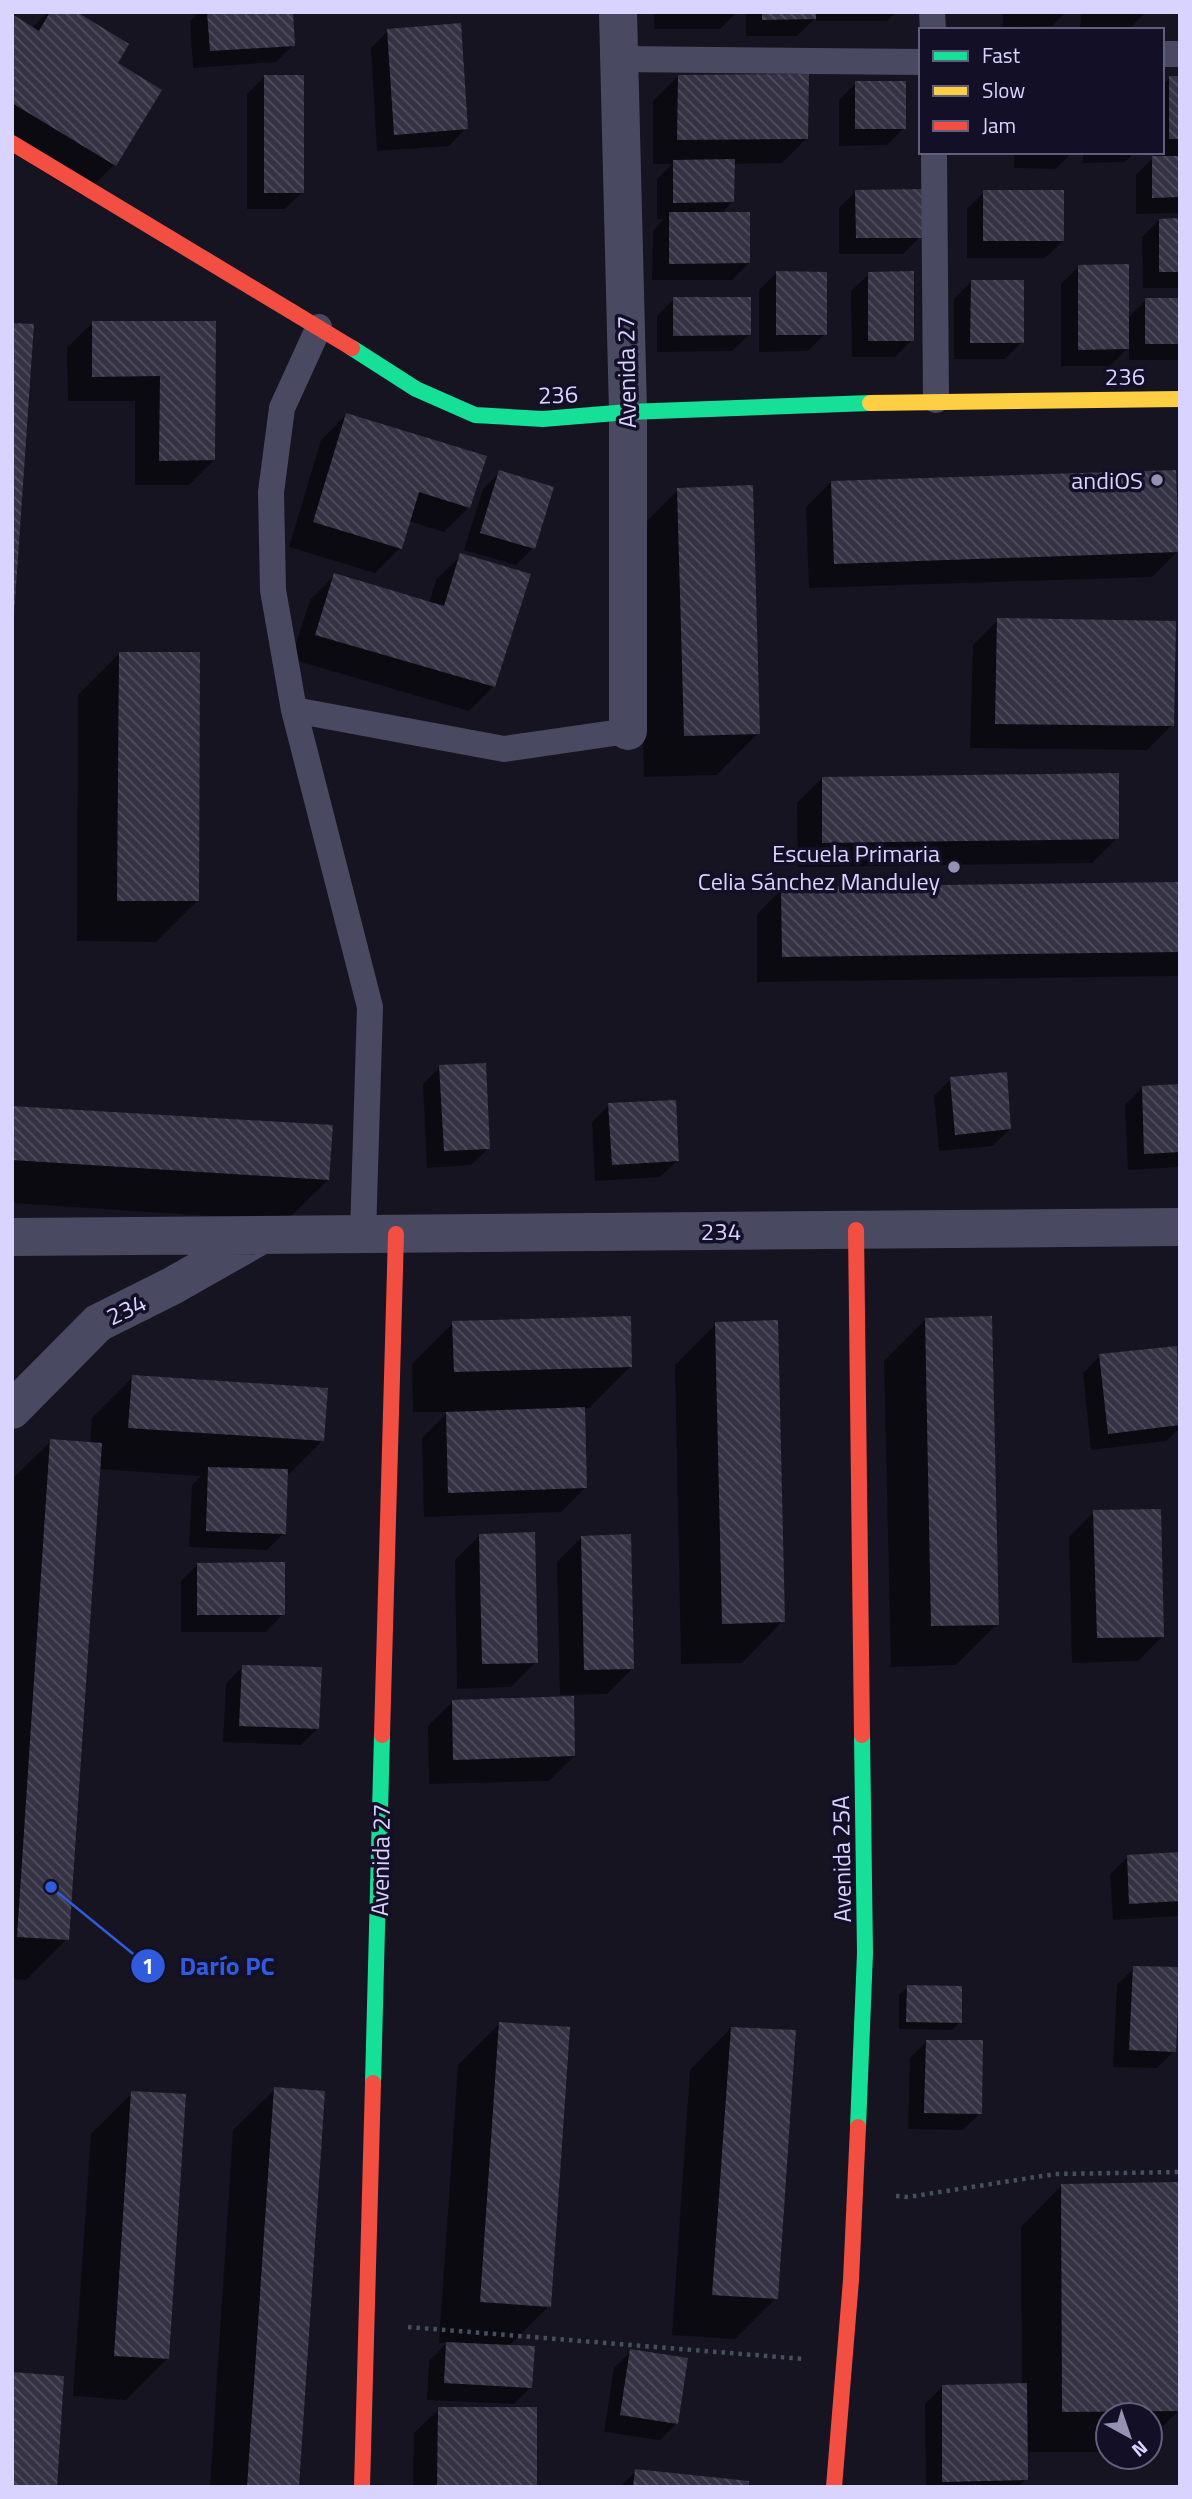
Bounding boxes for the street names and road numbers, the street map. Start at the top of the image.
street label: Avenida 27 [607,316,645,428]
street label: 236 [1105,358,1145,394]
street label: 236 [537,375,579,413]
street label: 234 [701,1213,741,1249]
street label: 234 [100,1284,152,1334]
street label: Avenida 25A [822,1795,860,1923]
street label: Avenida 27 [361,1804,399,1916]

